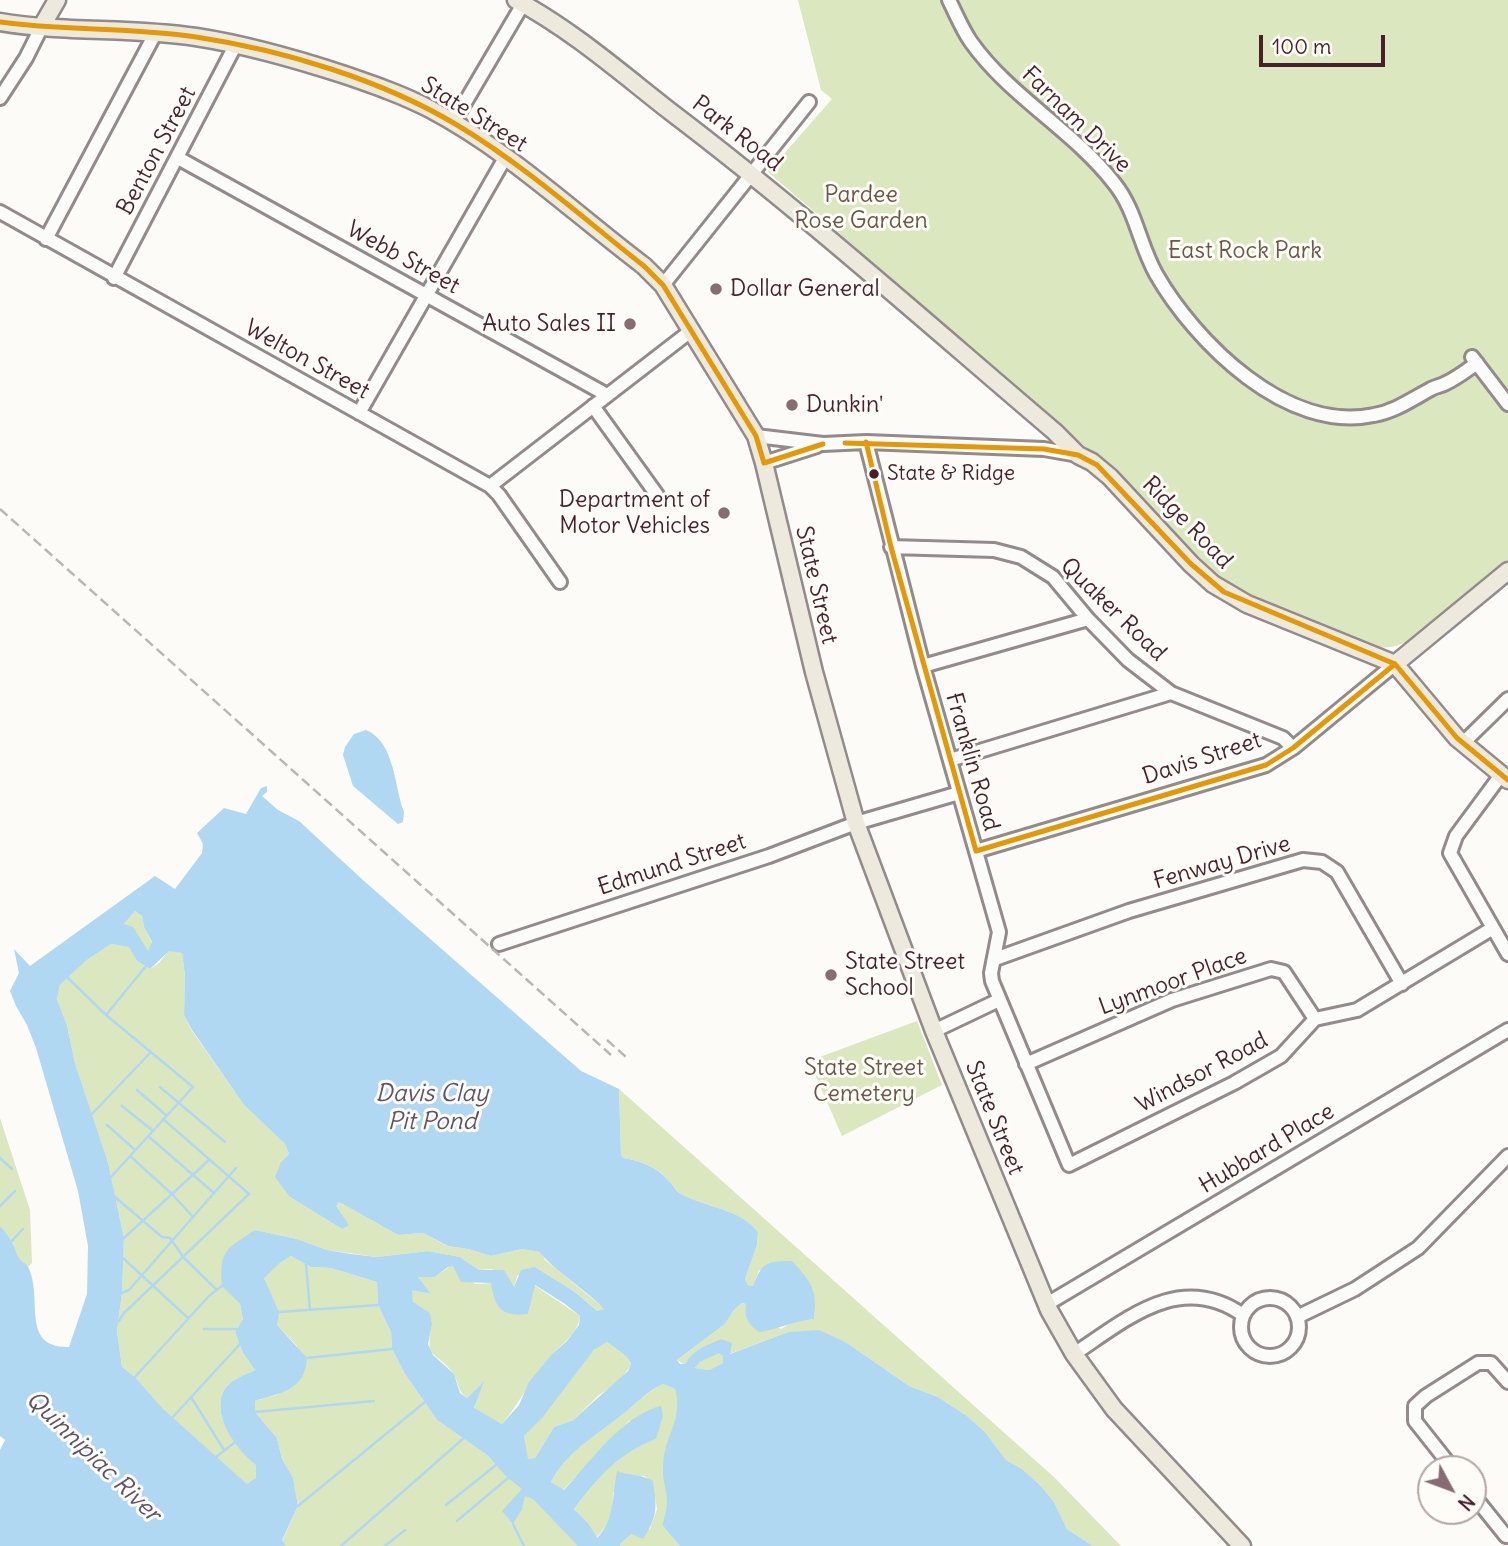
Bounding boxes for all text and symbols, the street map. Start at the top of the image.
scale bar [1263,21,1389,65]
text: 100 m [1272,33,1331,60]
street label: Farnam Drive [1016,61,1136,179]
street label: State Street [416,71,532,159]
street label: Benton Street [112,82,202,220]
street label: Park Road [686,90,788,178]
park label: Pardee Rose Garden [794,181,928,235]
street label: Webb Street [342,216,464,300]
park label: East Rock Park [1168,237,1322,265]
place label: Dollar General [730,275,880,303]
marker: Dollar General [708,281,724,297]
place label: Auto Sales II [482,310,616,338]
street label: Welton Street [240,314,374,406]
marker: Auto Sales II [622,316,638,332]
place label: Dunkin' [806,391,883,419]
marker: Dunkin' [784,397,800,413]
place label: State & Ridge [887,461,1015,487]
marker: State & Ridge [867,467,881,481]
street label: Ridge Road [1136,471,1238,575]
place label: Department of Motor Vehicles [559,486,710,540]
marker: Department of Motor Vehicles [716,505,732,521]
street label: State Street [789,523,843,647]
street label: Quaker Road [1054,553,1172,667]
street label: Franklin Road [939,690,1005,834]
street label: Davis Street [1139,727,1265,791]
street label: Edmund Street [595,828,749,902]
street label: Fenway Drive [1150,830,1294,896]
street label: Lynmoor Place [1095,942,1251,1022]
place label: State Street School [845,948,965,1002]
marker: State Street School [823,967,839,983]
street label: Windsor Road [1131,1027,1273,1119]
park label: State Street Cemetery [804,1054,924,1108]
street label: State Street [959,1057,1029,1179]
water label: Davis Clay Pit Pond [376,1080,488,1136]
street label: Hubbard Place [1195,1098,1339,1200]
water label: Quinnipiac River [20,1385,166,1529]
north arrow [1417,1455,1487,1525]
text: N [1453,1490,1480,1515]

